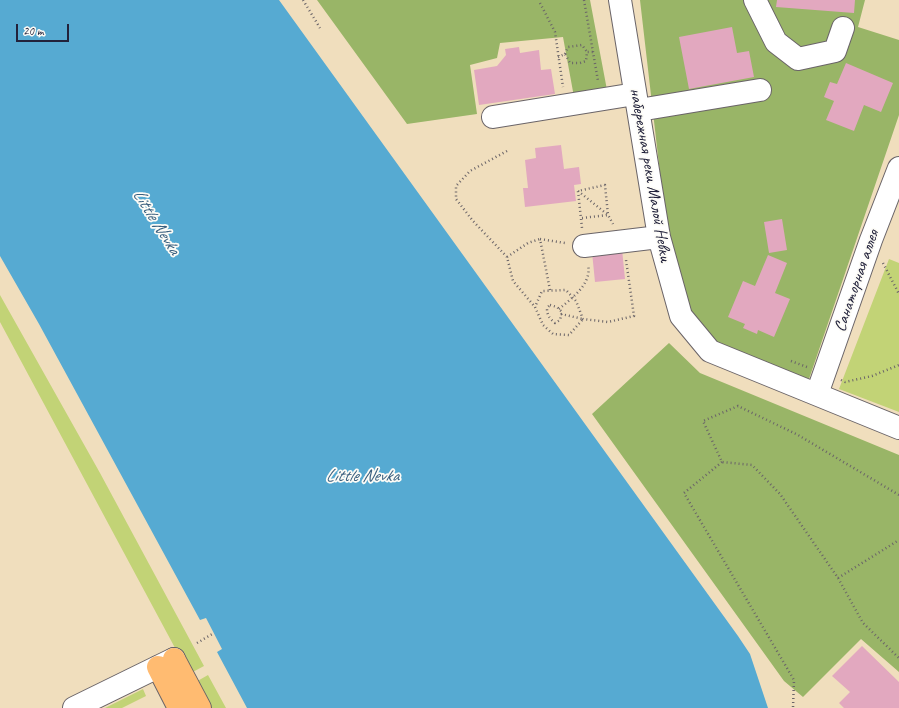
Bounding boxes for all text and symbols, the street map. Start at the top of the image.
scale bar [18,16,71,42]
text: 20 m [23,23,43,39]
street label: набережная реки Малой Невки [625,86,675,264]
water label: Little Nevka [128,185,184,259]
street label: Санаторная аллея [830,227,884,335]
water label: Little Nevka [326,465,398,487]

